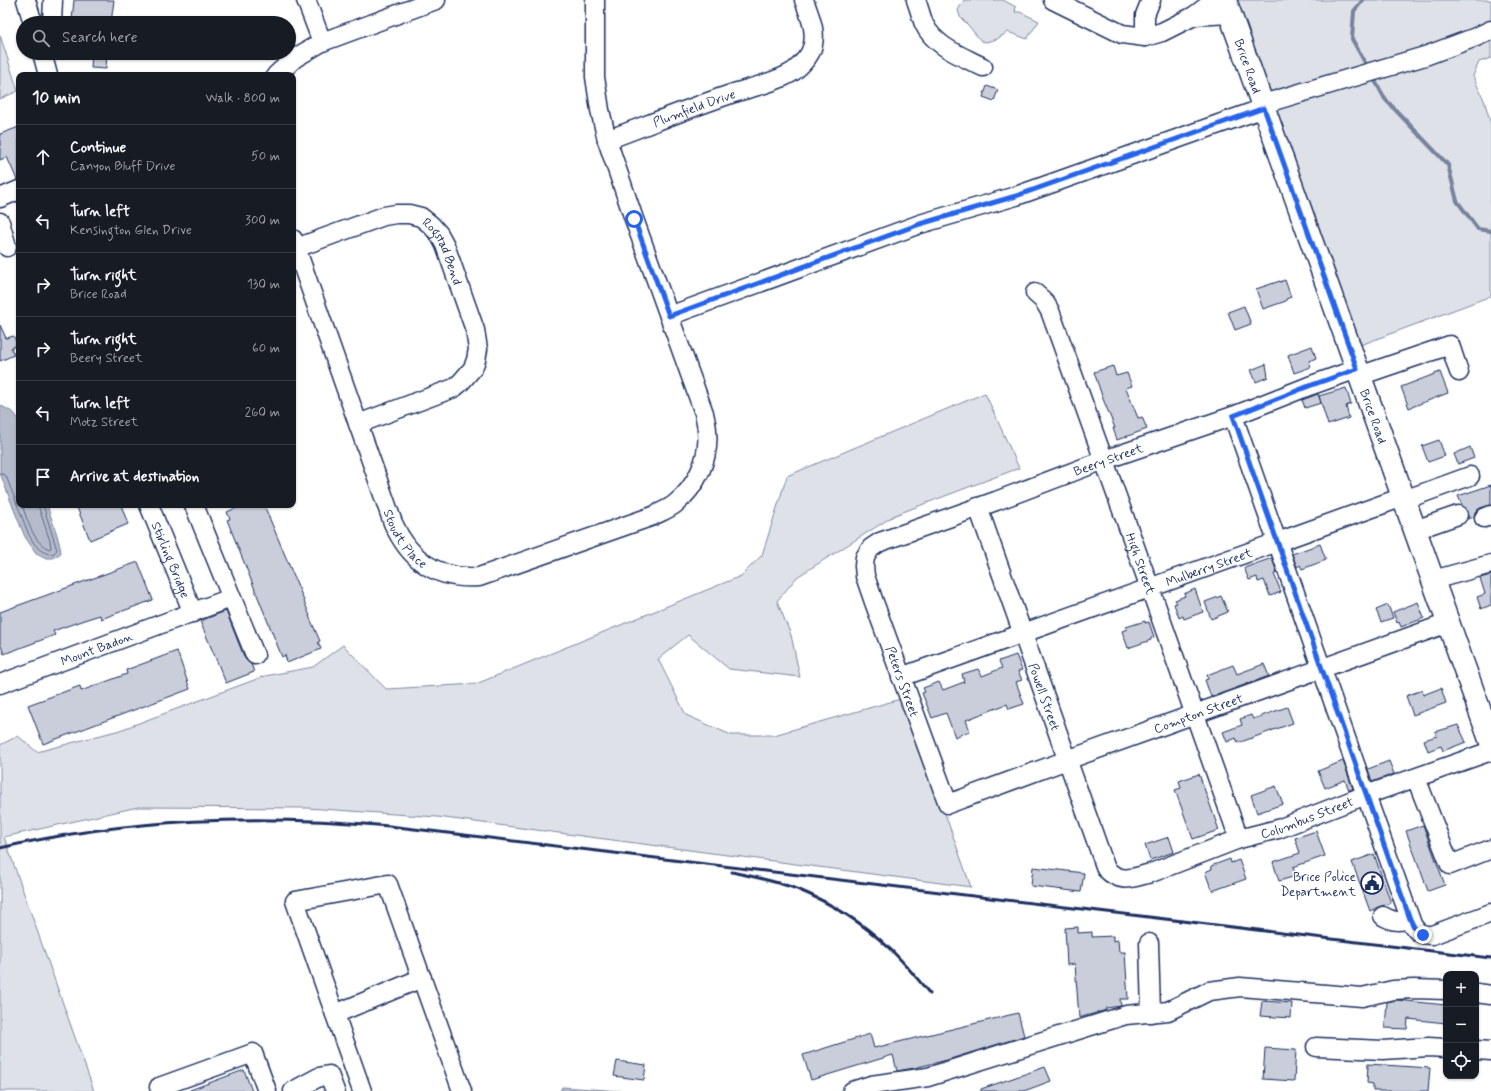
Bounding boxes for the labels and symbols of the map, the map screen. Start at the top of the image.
street label: Brice Road [1230,37,1265,96]
street label: Plumfield Drive [651,86,738,132]
route start [625,210,643,228]
street label: Rogstad Bend [418,215,465,288]
street label: Brice Road [1355,387,1390,446]
street label: Beery Street [1071,440,1146,481]
street label: Stoudt Place [379,507,430,573]
street label: Stirling Bridge [147,520,193,601]
street label: High Street [1121,531,1159,597]
street label: Mulberry Street [1164,545,1255,591]
street label: Mount Badon [59,628,135,671]
street label: Peters Street [881,644,922,719]
street label: Powell Street [1024,661,1063,733]
street label: Compton Street [1152,690,1245,738]
street label: Columbus Street [1259,794,1356,843]
place label: Brice Police Department [1281,869,1356,901]
public building icon: Brice Police Department [1359,870,1385,896]
route end [1414,926,1432,944]

